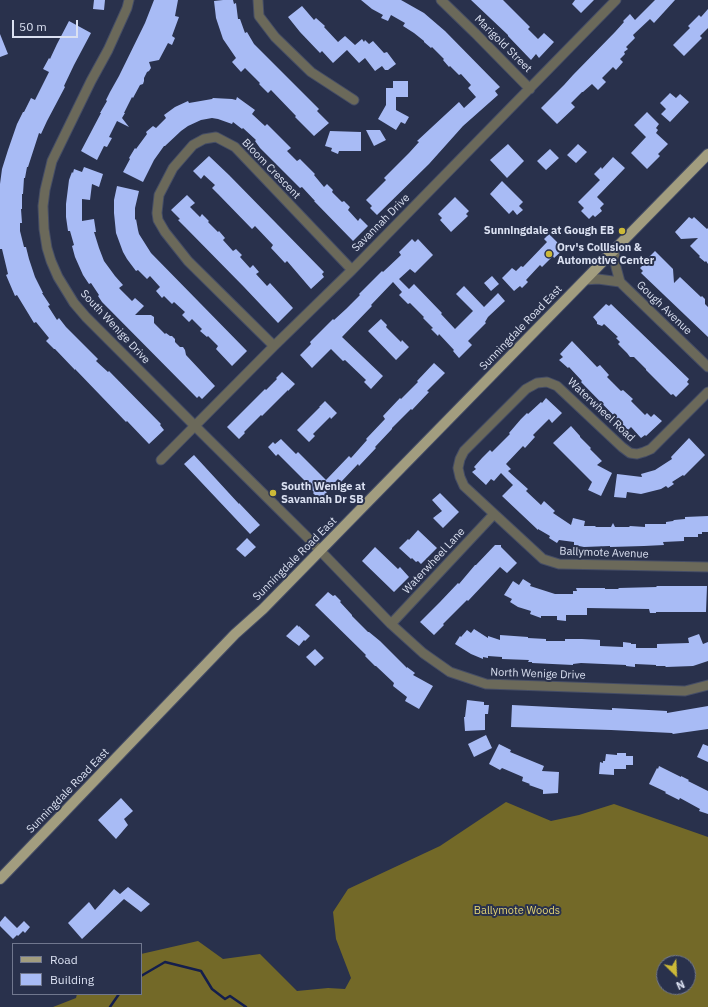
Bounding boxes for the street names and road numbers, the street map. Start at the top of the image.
street label: Marigold Street [472,13,534,75]
street label: Bloom Crescent [239,136,303,202]
street label: Savannah Drive [349,191,413,255]
street label: Gough Avenue [634,278,694,338]
street label: Sunningdale Road East [477,283,565,373]
street label: South Wenige Drive [77,287,153,367]
street label: Waterwheel Road [565,375,637,445]
street label: Sunningdale Road East [250,514,340,604]
street label: Waterwheel Lane [400,525,468,597]
street label: Ballymote Avenue [559,545,649,561]
street label: North Wenige Drive [490,666,586,682]
street label: Sunningdale Road East [24,746,112,836]

